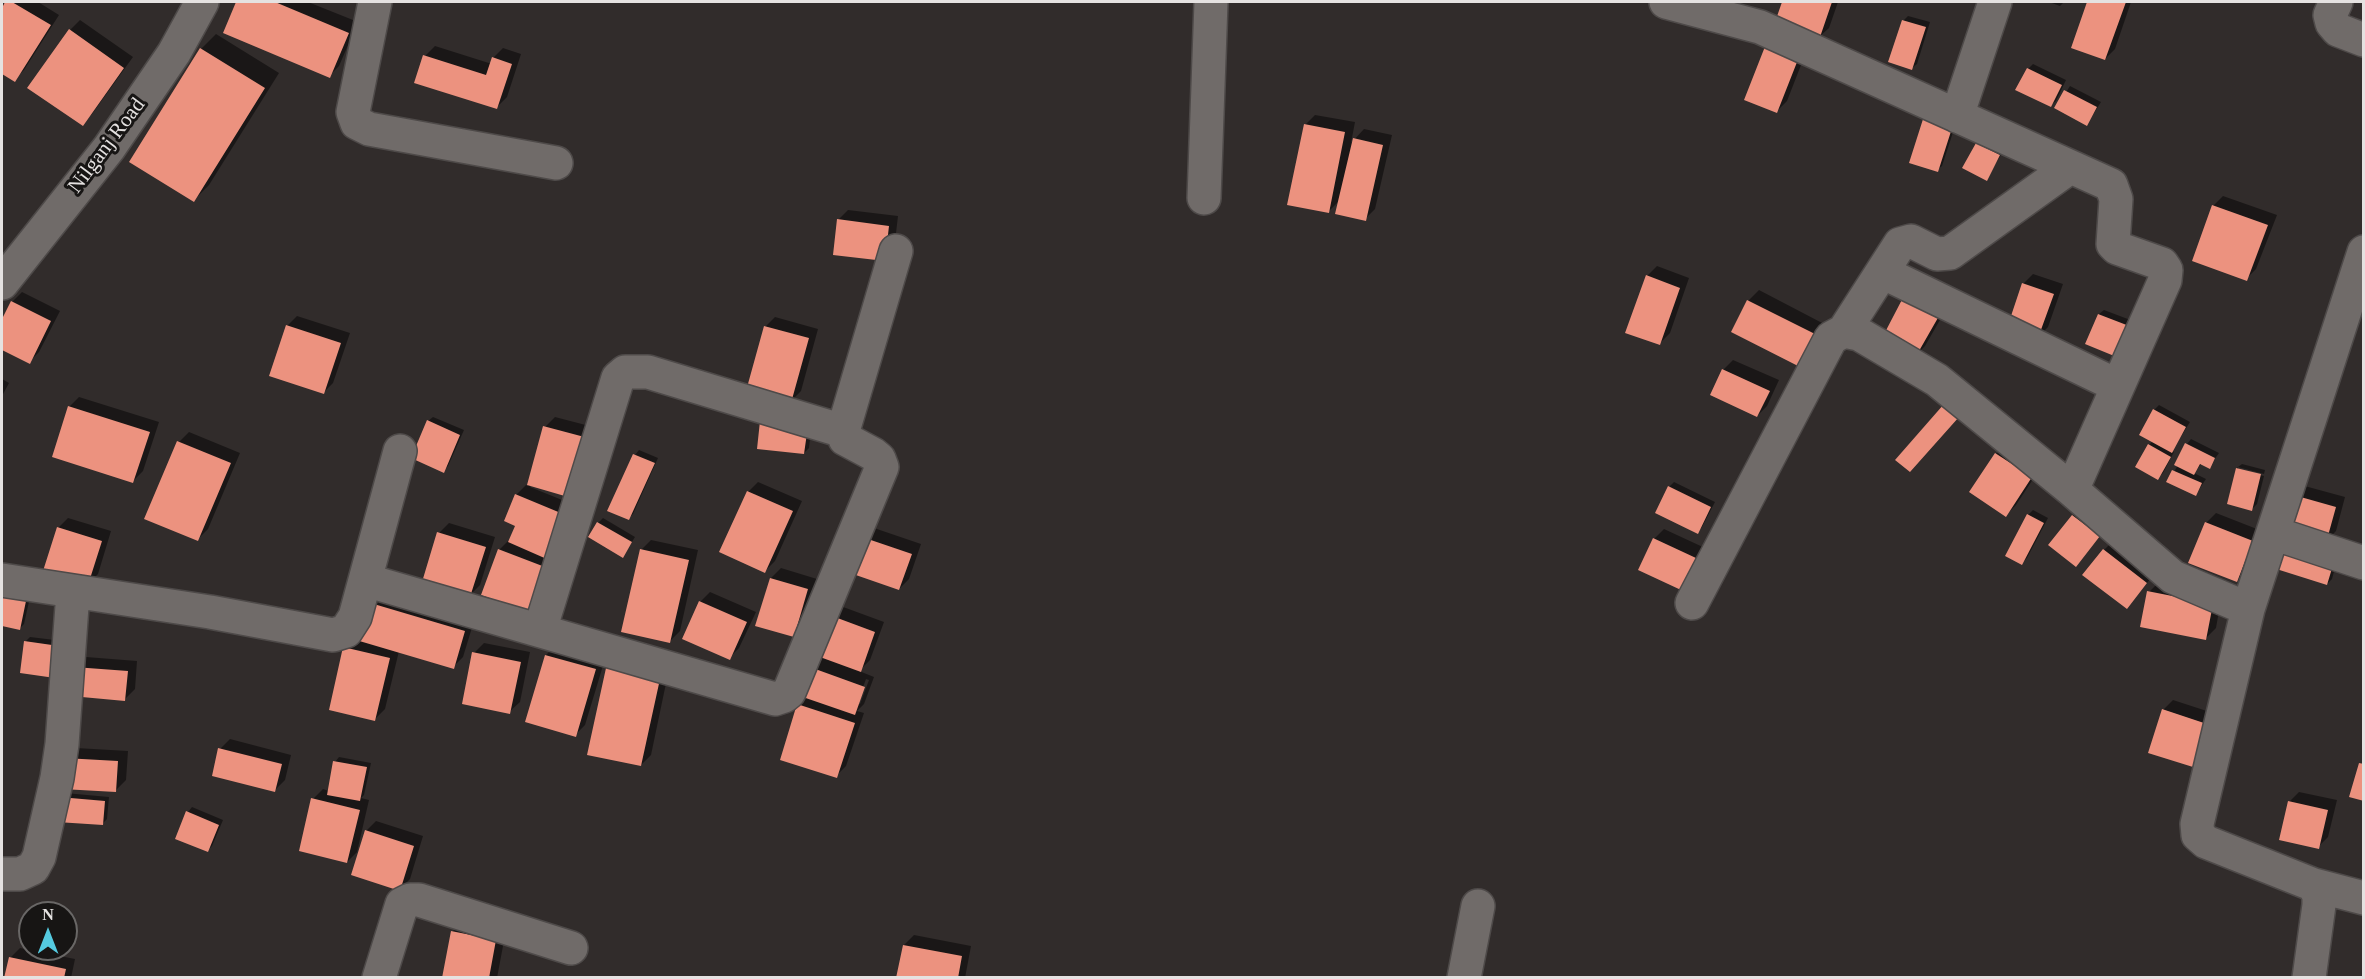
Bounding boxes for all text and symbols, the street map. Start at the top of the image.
street label: Nilganj Road [63,93,151,199]
north arrow [18,901,78,961]
text: N [42,906,54,923]

